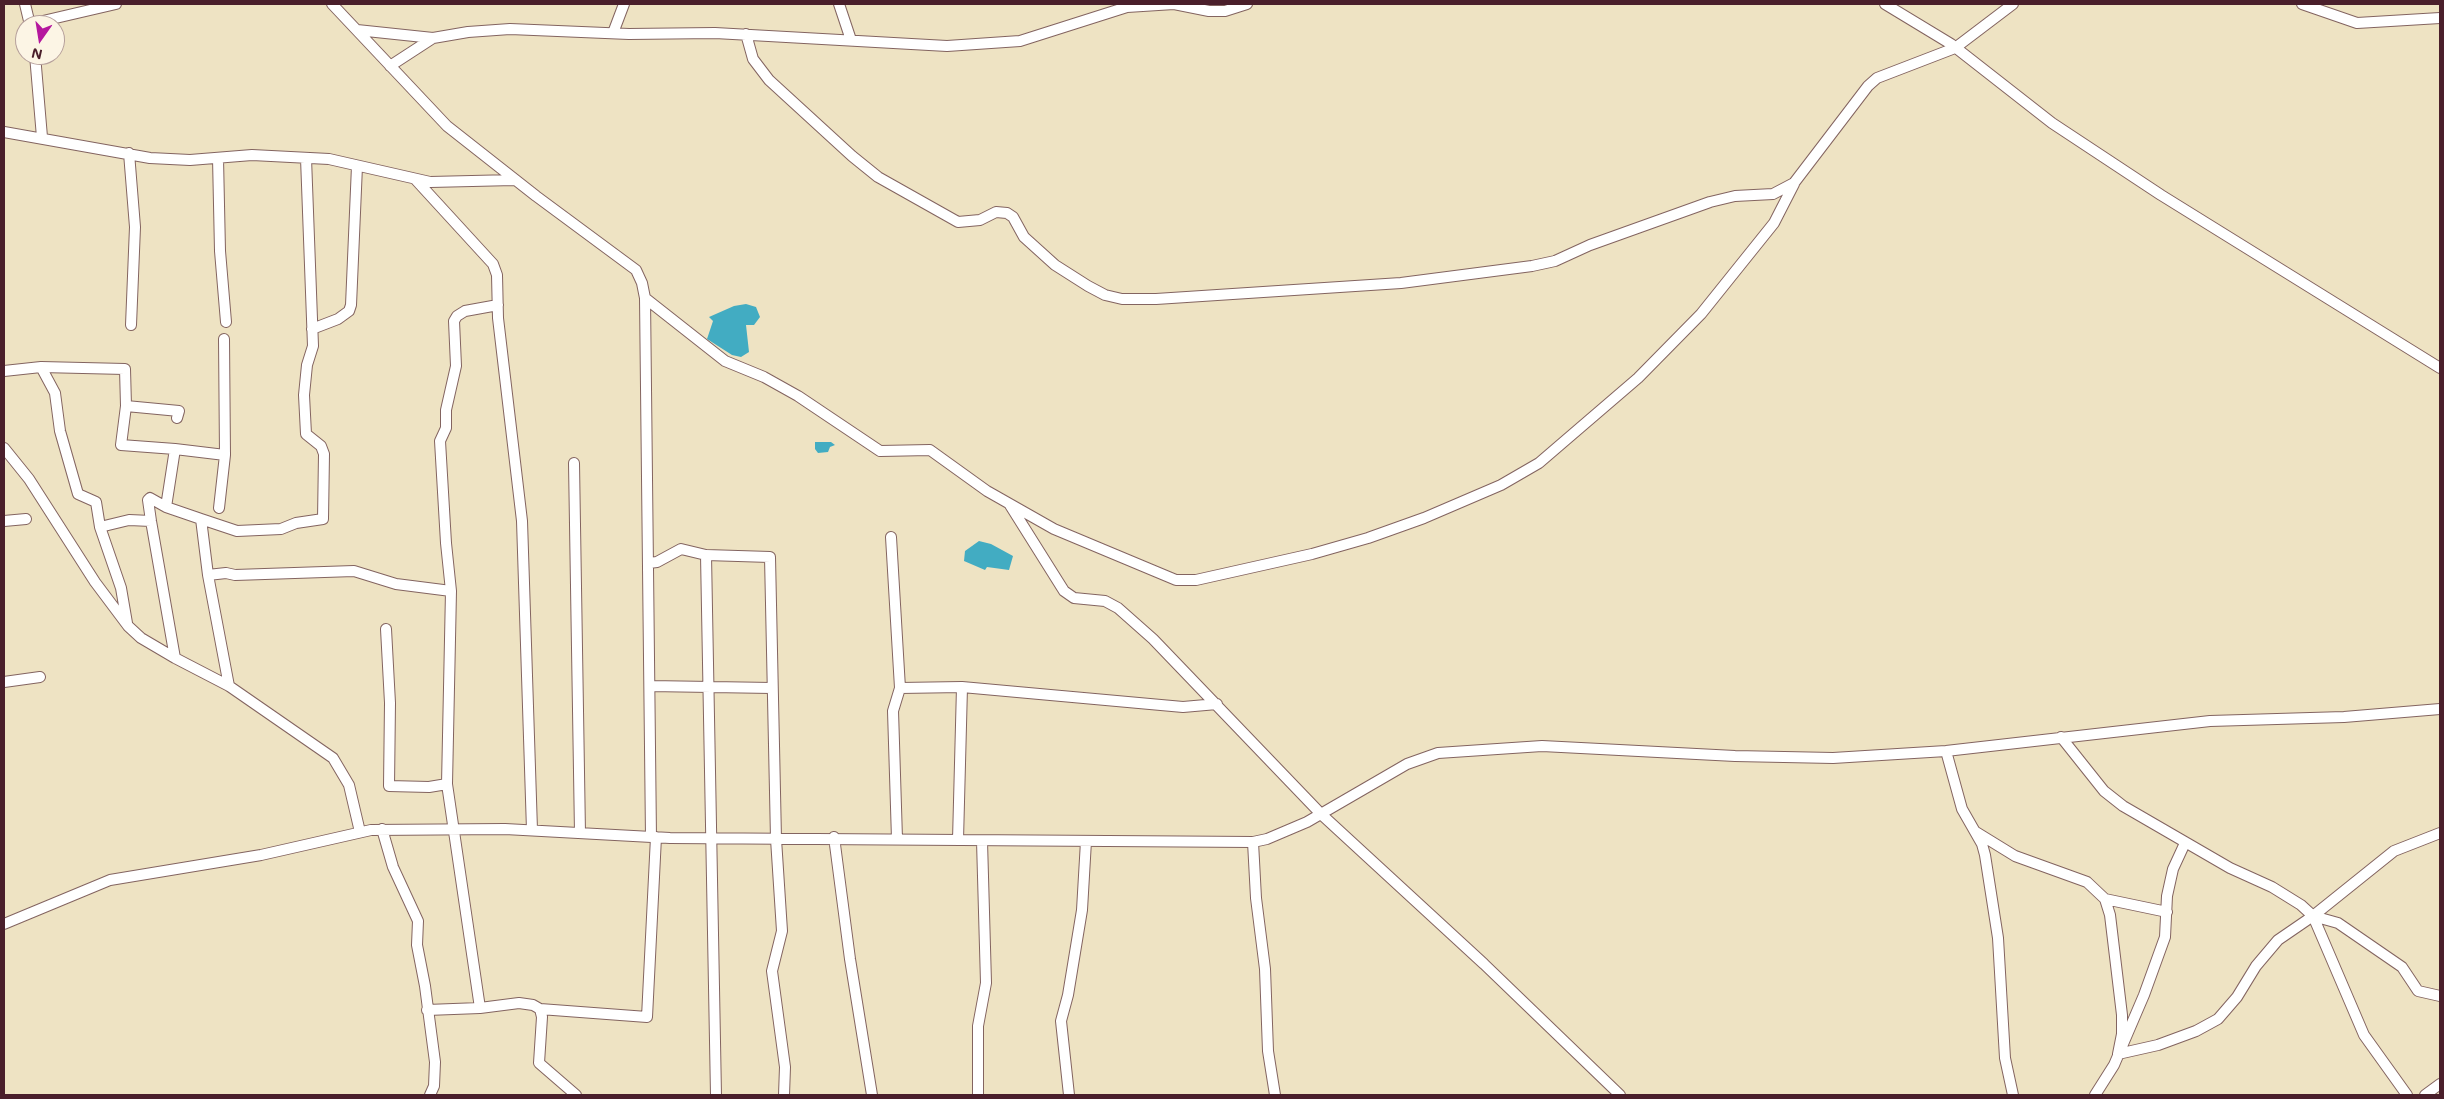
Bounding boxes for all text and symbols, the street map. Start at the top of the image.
north arrow [15,15,65,65]
text: N [29,44,44,65]

